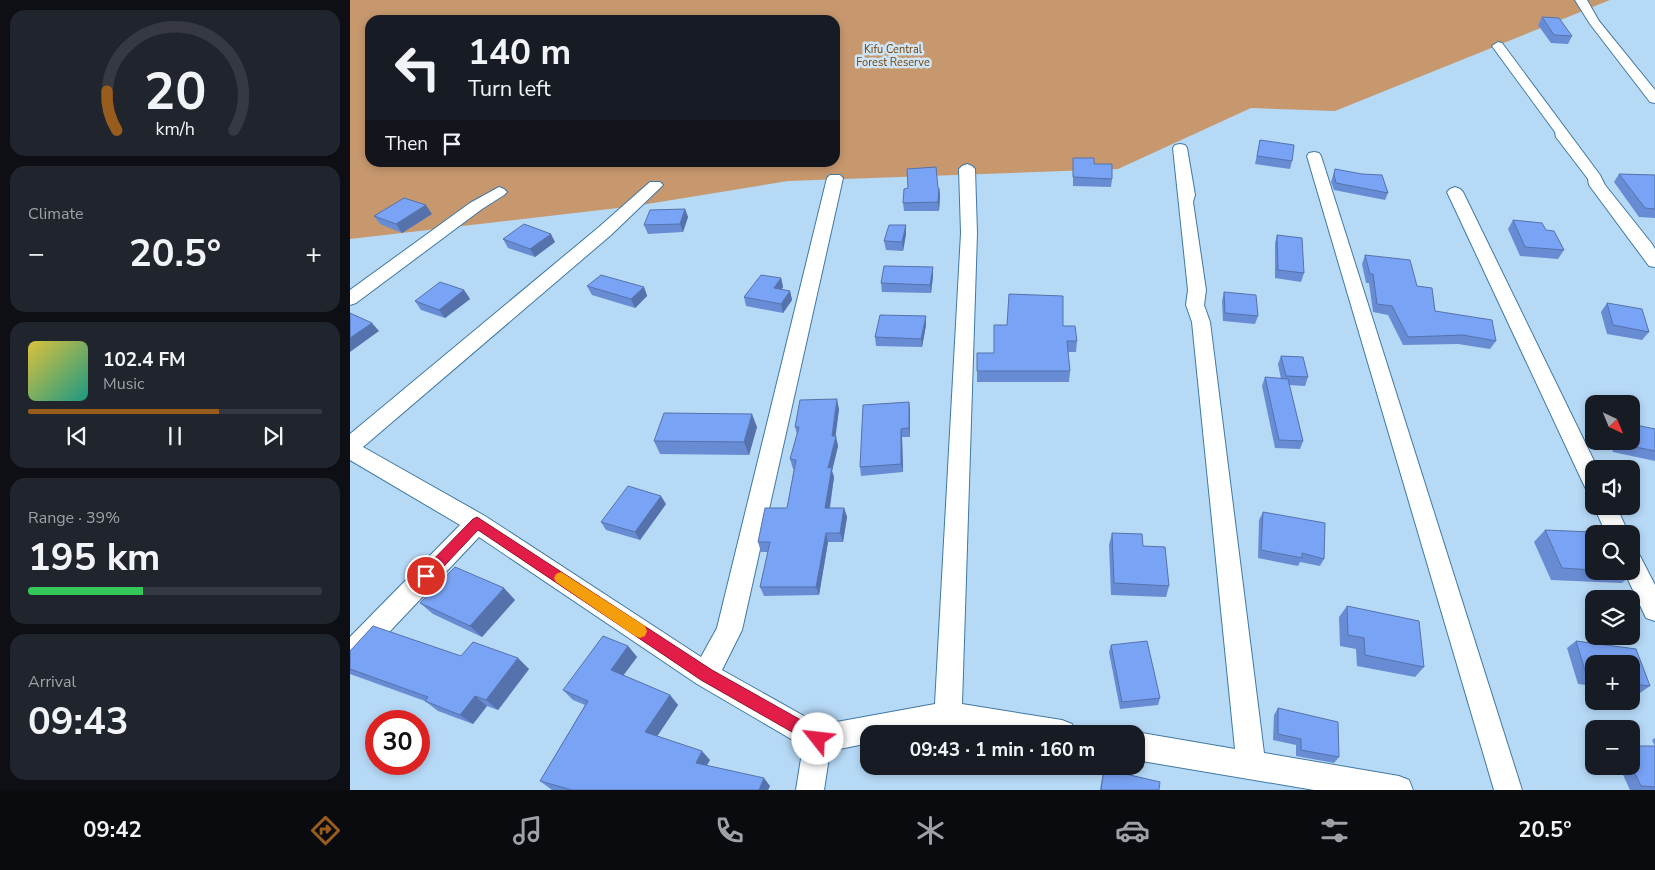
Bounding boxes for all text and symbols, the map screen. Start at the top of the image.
text: 140 m [468,29,571,76]
icon: left [385,35,450,100]
park label: Kifu Central Forest Reserve [856,42,930,70]
text: 20 [144,56,206,127]
text: Turn left [468,74,551,104]
text: km/h [155,117,195,141]
icon: arrive [438,130,466,158]
text: Then [385,131,428,157]
text: Climate [28,203,83,225]
text: 20.5° [129,228,221,279]
text: − [28,235,45,273]
text: + [305,235,322,273]
text: 102.4 FM [103,347,186,373]
text: Music [103,373,144,395]
north arrow [1585,395,1640,450]
map controls [1585,395,1640,775]
icon: previous [63,422,91,450]
icon: pause [161,422,189,450]
icon: next [259,422,287,450]
button: sound [1585,460,1640,515]
text: Range · 39% [28,507,120,529]
button: search [1585,525,1640,580]
text: 195 km [28,532,160,583]
pin [405,555,447,597]
icon: arrive [412,562,440,590]
button: layers [1585,590,1640,645]
button: + [1585,655,1640,710]
text: Arrival [28,671,76,693]
text: 09:43 [28,696,129,747]
speed limit sign: 30 [365,710,430,775]
position arrow [791,712,843,764]
button: − [1585,720,1640,775]
text: 09:43 · 1 min · 160 m [910,737,1095,763]
icon: directions [308,813,343,848]
icon: music [510,813,545,848]
icon: phone [712,813,747,848]
icon: climate [913,813,948,848]
icon: car [1115,813,1150,848]
icon: filters [1317,813,1352,848]
text: 09:42 [83,815,142,845]
text: 20.5° [1518,815,1572,845]

